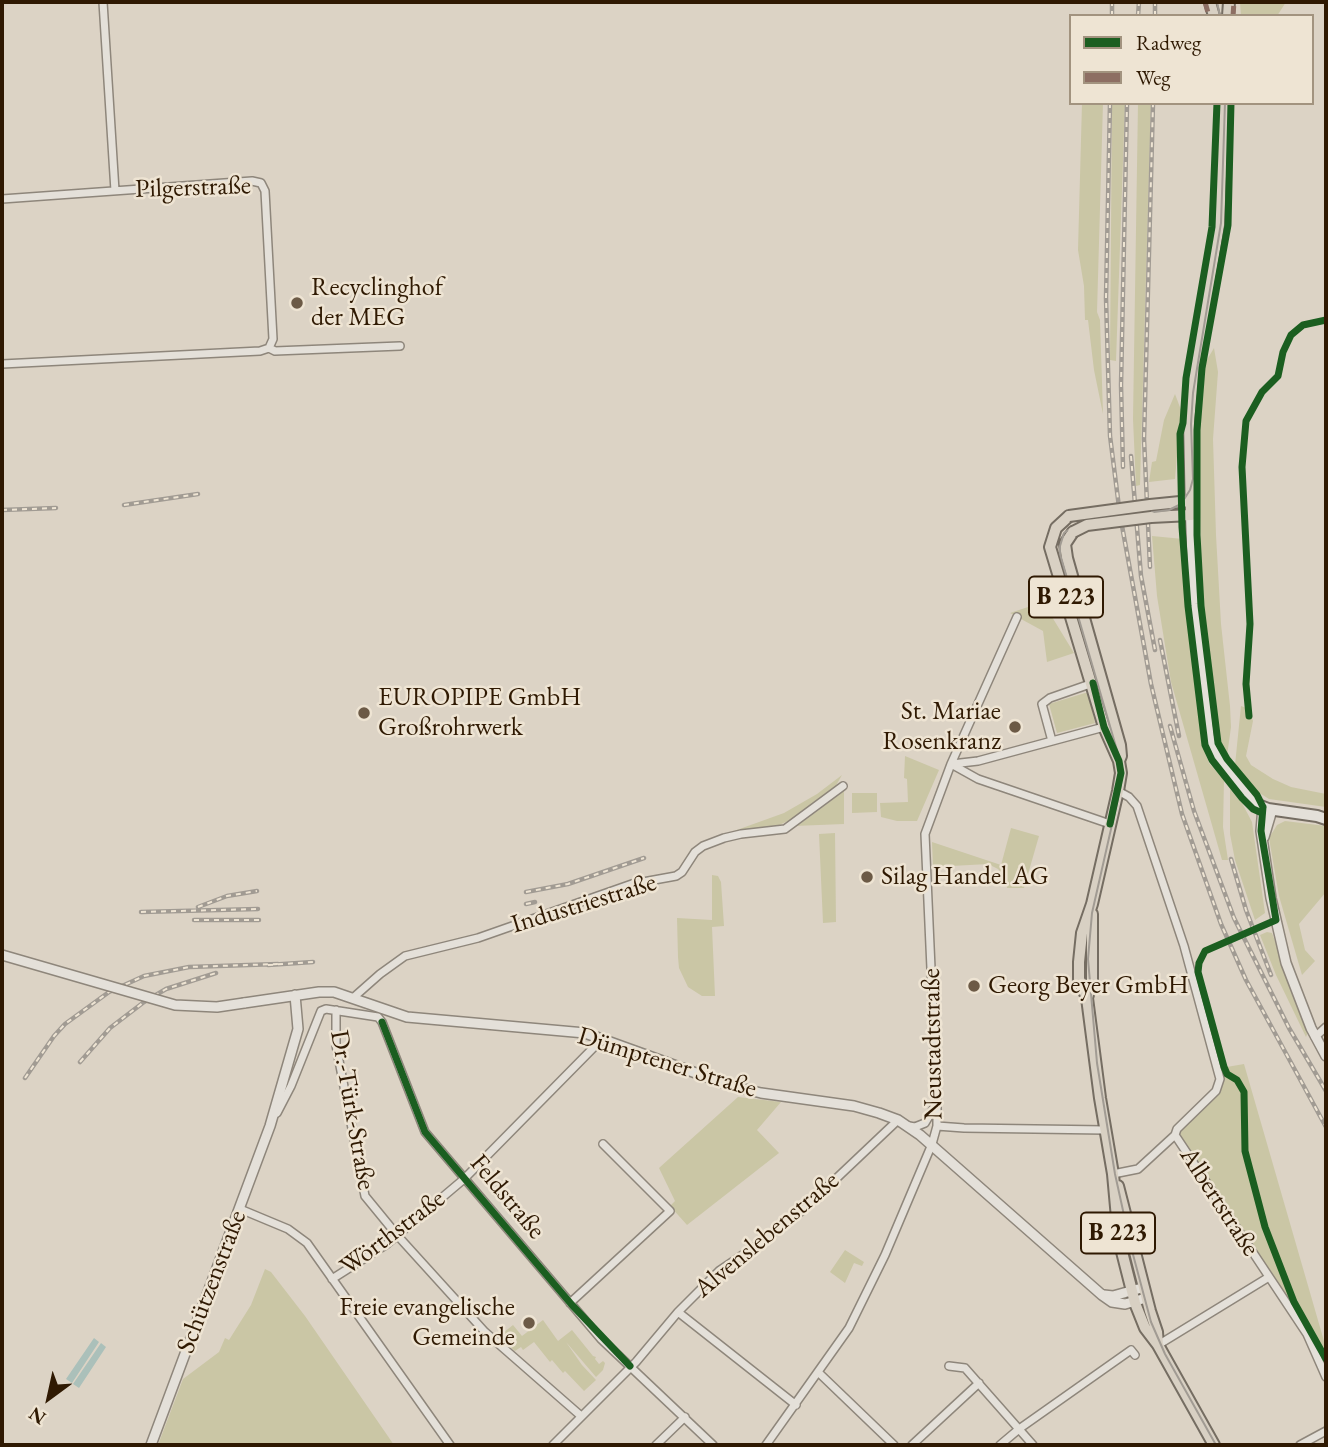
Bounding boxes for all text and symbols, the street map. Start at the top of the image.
legend [1069,14,1314,105]
text: Radweg [1136,29,1201,56]
text: Weg [1136,64,1170,91]
street label: Pilgerstraße [135,170,251,206]
place label: Recyclinghof der MEG [311,272,443,334]
marker: Recyclinghof der MEG [289,295,305,311]
road number: B 223 [1029,576,1103,618]
place label: EUROPIPE GmbH Großrohrwerk [378,682,581,744]
place label: St. Mariae Rosenkranz [883,696,1001,758]
marker: EUROPIPE GmbH Großrohrwerk [356,705,372,721]
marker: St. Mariae Rosenkranz [1007,719,1023,735]
place label: Silag Handel AG [881,861,1049,893]
street label: Industriestraße [508,867,660,941]
marker: Silag Handel AG [859,869,875,885]
street label: Neustadtstraße [916,968,950,1120]
place label: Georg Beyer GmbH [988,970,1189,1002]
marker: Georg Beyer GmbH [966,978,982,994]
street label: Dümptener Straße [574,1021,760,1105]
street label: Dr.-Türk-Straße [323,1028,381,1192]
street label: Albertstraße [1172,1142,1266,1262]
street label: Feldstraße [463,1148,551,1246]
street label: Alvenslebenstraße [688,1165,846,1305]
street label: Wörthstraße [334,1183,452,1283]
street label: Schützenstraße [170,1206,254,1358]
road number: B 223 [1081,1212,1155,1254]
place label: Freie evangelische Gemeinde [339,1292,515,1354]
marker: Freie evangelische Gemeinde [521,1315,537,1331]
north arrow [14,1363,84,1433]
text: N [24,1401,51,1431]

